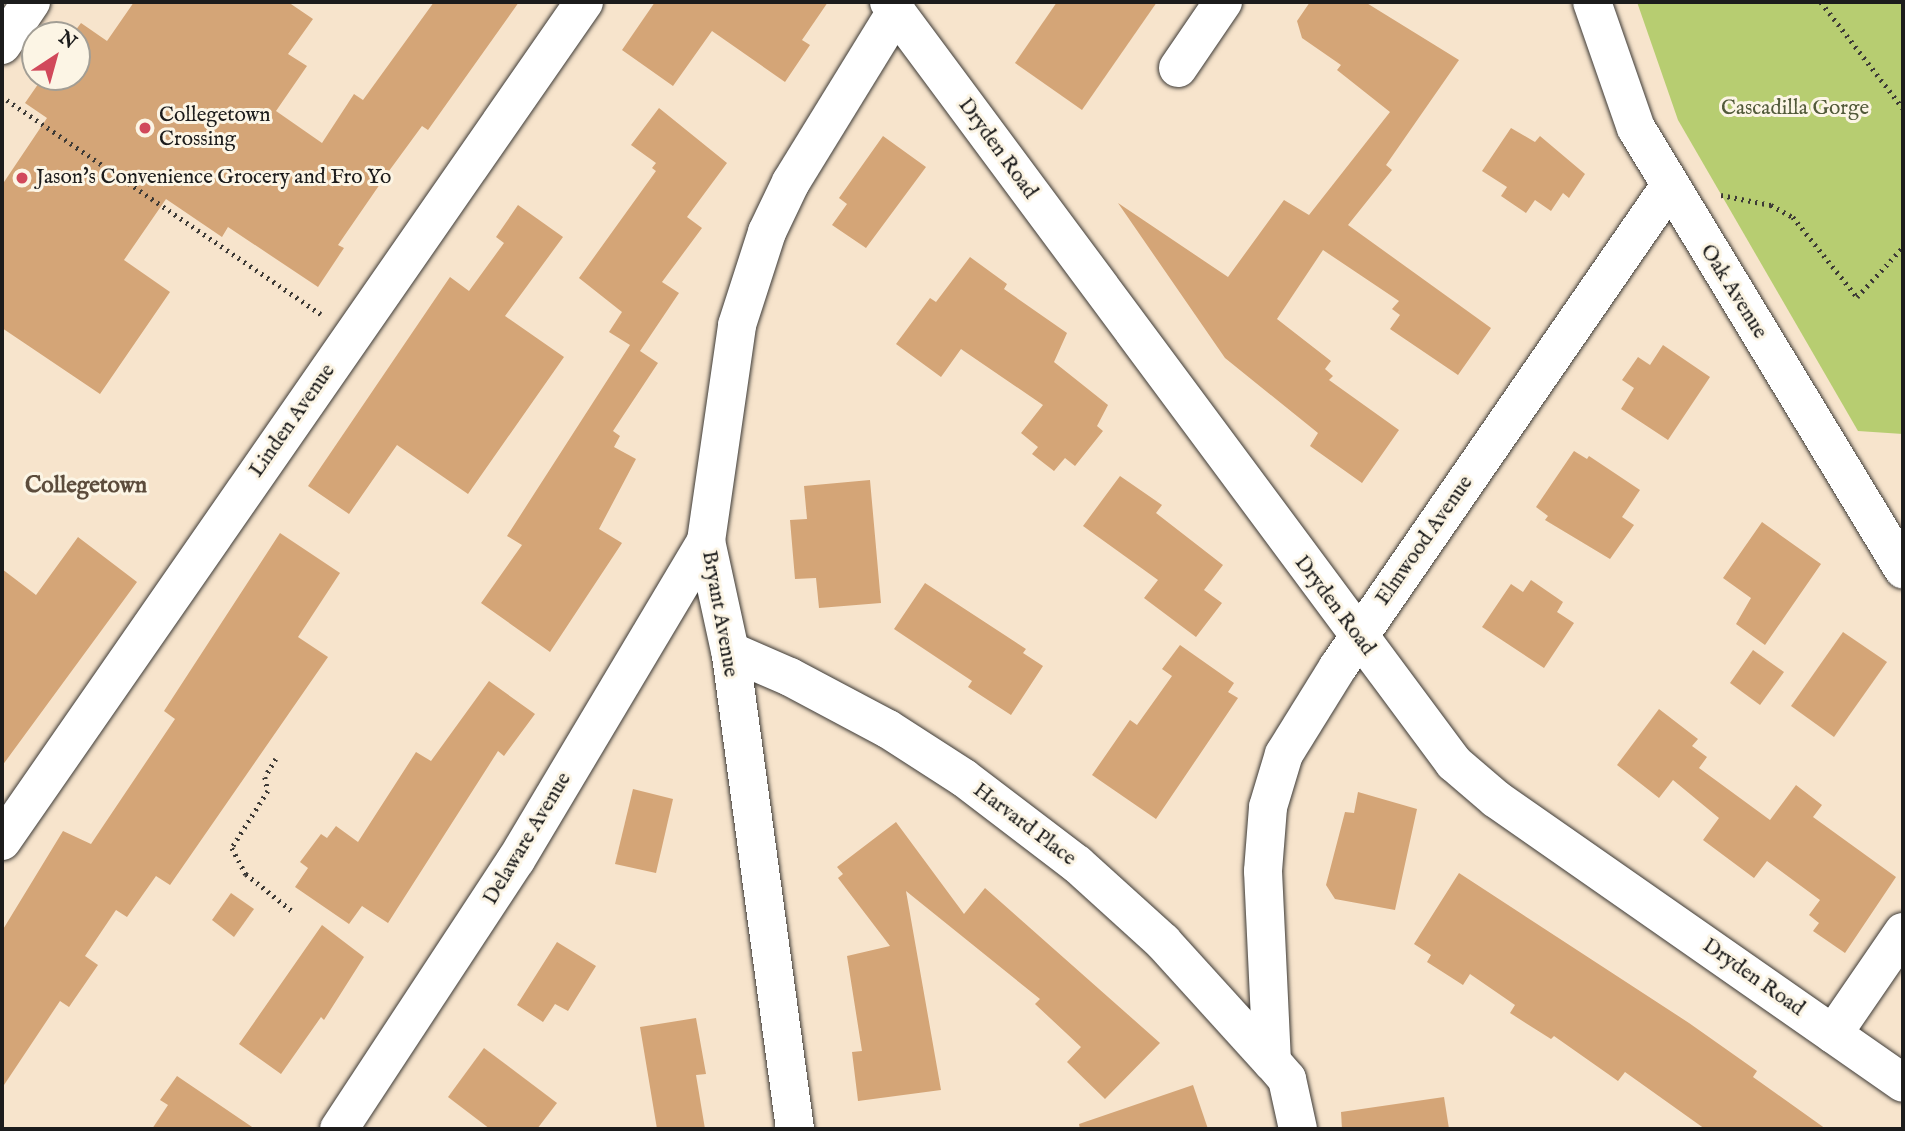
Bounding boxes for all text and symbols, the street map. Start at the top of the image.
north arrow [21,21,91,91]
text: N [53,26,81,55]
street label: Dryden Road [952,94,1042,204]
park label: Cascadilla Gorge [1721,96,1869,122]
place label: Collegetown Crossing [159,103,271,153]
marker: Collegetown Crossing [137,120,153,136]
place label: Jason's Convenience Grocery and Fro Yo [36,165,391,191]
marker: Jason's Convenience Grocery and Fro Yo [14,170,30,186]
street label: Oak Avenue [1694,240,1772,344]
street label: Linden Avenue [245,359,341,483]
street label: Elmwood Avenue [1371,471,1479,611]
district label: Collegetown [25,472,147,500]
street label: Bryant Avenue [695,549,743,679]
street label: Dryden Road [1288,551,1380,661]
street label: Delaware Avenue [479,768,577,910]
street label: Harvard Place [968,778,1080,872]
street label: Dryden Road [1697,934,1809,1022]

